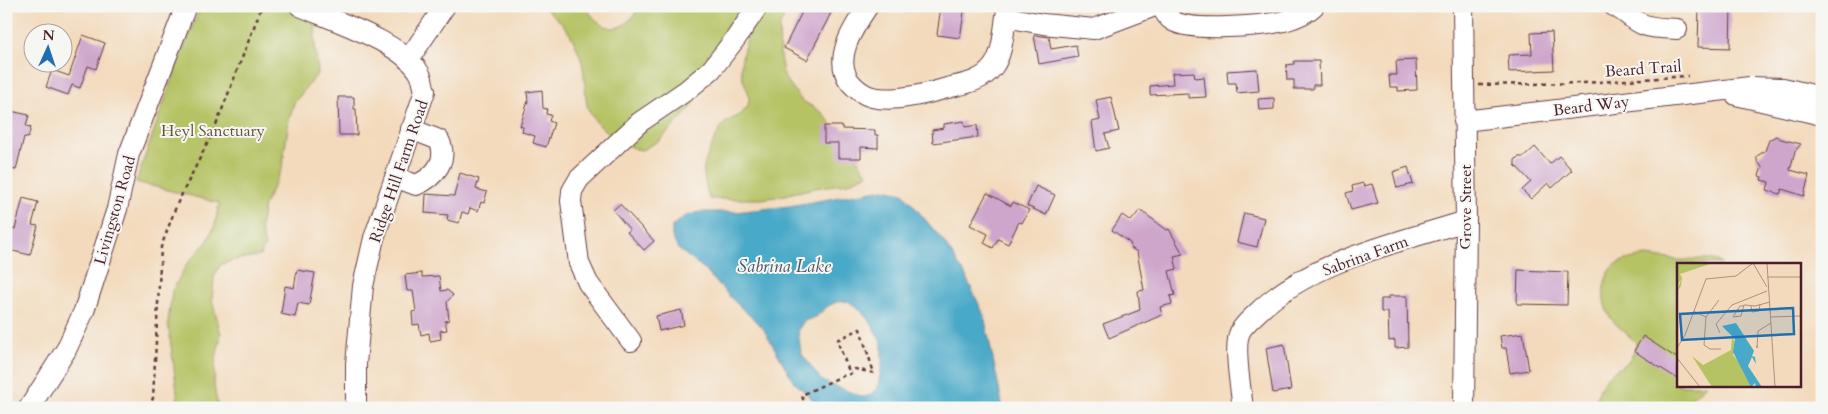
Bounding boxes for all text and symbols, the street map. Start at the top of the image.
north arrow [22,22,72,72]
text: N [42,26,55,45]
street label: Beard Trail [1604,55,1682,83]
street label: Beard Way [1552,90,1631,122]
street label: Ridge Hill Farm Road [364,96,434,246]
park label: Heyl Sanctuary [161,120,265,142]
street label: Livingston Road [89,153,141,267]
street label: Grove Street [1455,164,1477,250]
street label: Sabrina Farm [1319,230,1412,282]
water label: Sabrina Lake [737,254,832,279]
inset map [1677,263,1800,386]

